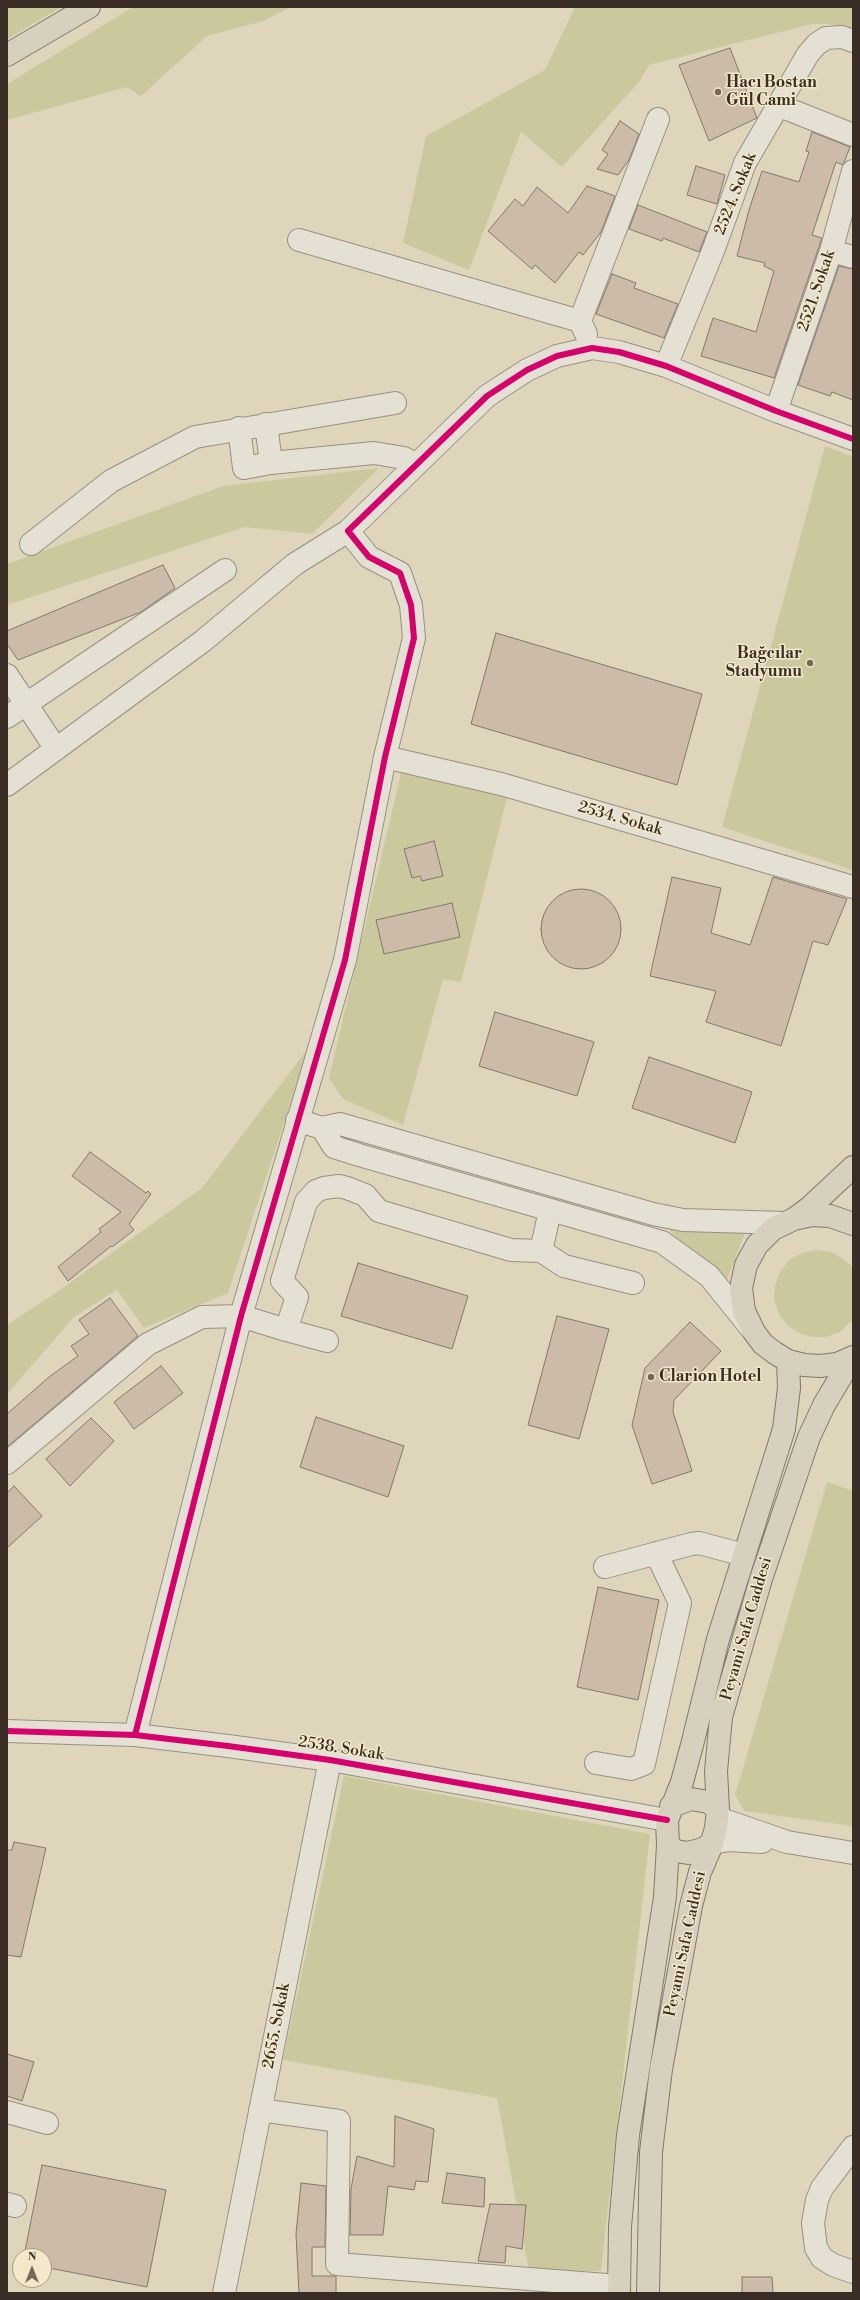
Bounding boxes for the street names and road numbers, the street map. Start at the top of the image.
street label: 2524. Sokak [711,150,761,238]
street label: 2521. Sokak [794,248,840,334]
street label: 2534. Sokak [576,798,664,840]
street label: Peyami Safa Caddesi [717,1555,777,1703]
street label: 2538. Sokak [297,1733,385,1765]
street label: Peyami Safa Caddesi [661,1869,711,2019]
street label: 2655. Sokak [259,1982,295,2070]

